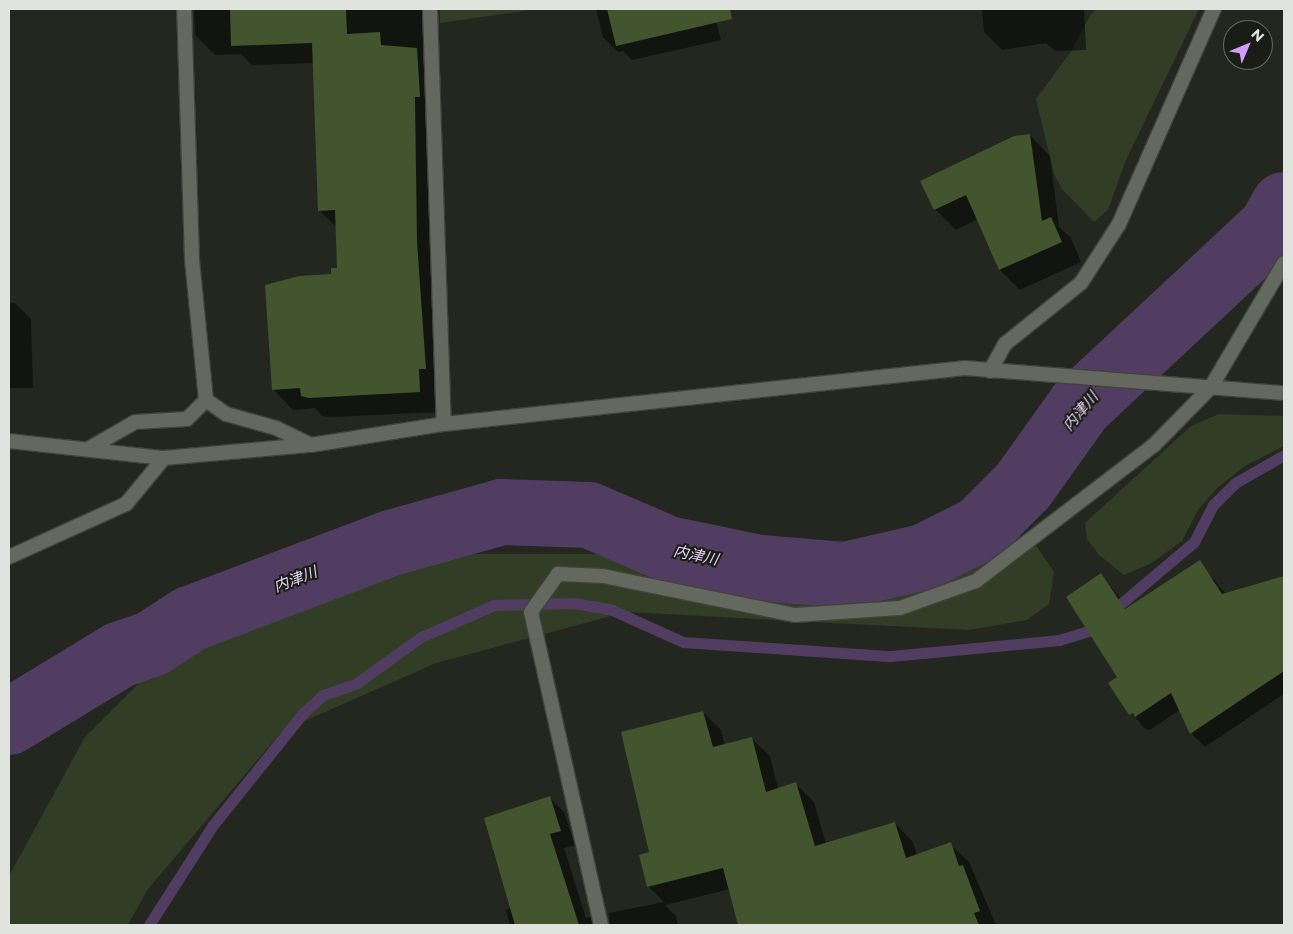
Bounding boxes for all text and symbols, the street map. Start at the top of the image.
north arrow [1223,20,1273,70]
text: N [1248,25,1268,45]
water label: 内津川 [1059,388,1101,434]
water label: 内津川 [672,542,720,568]
water label: 内津川 [271,563,319,595]

